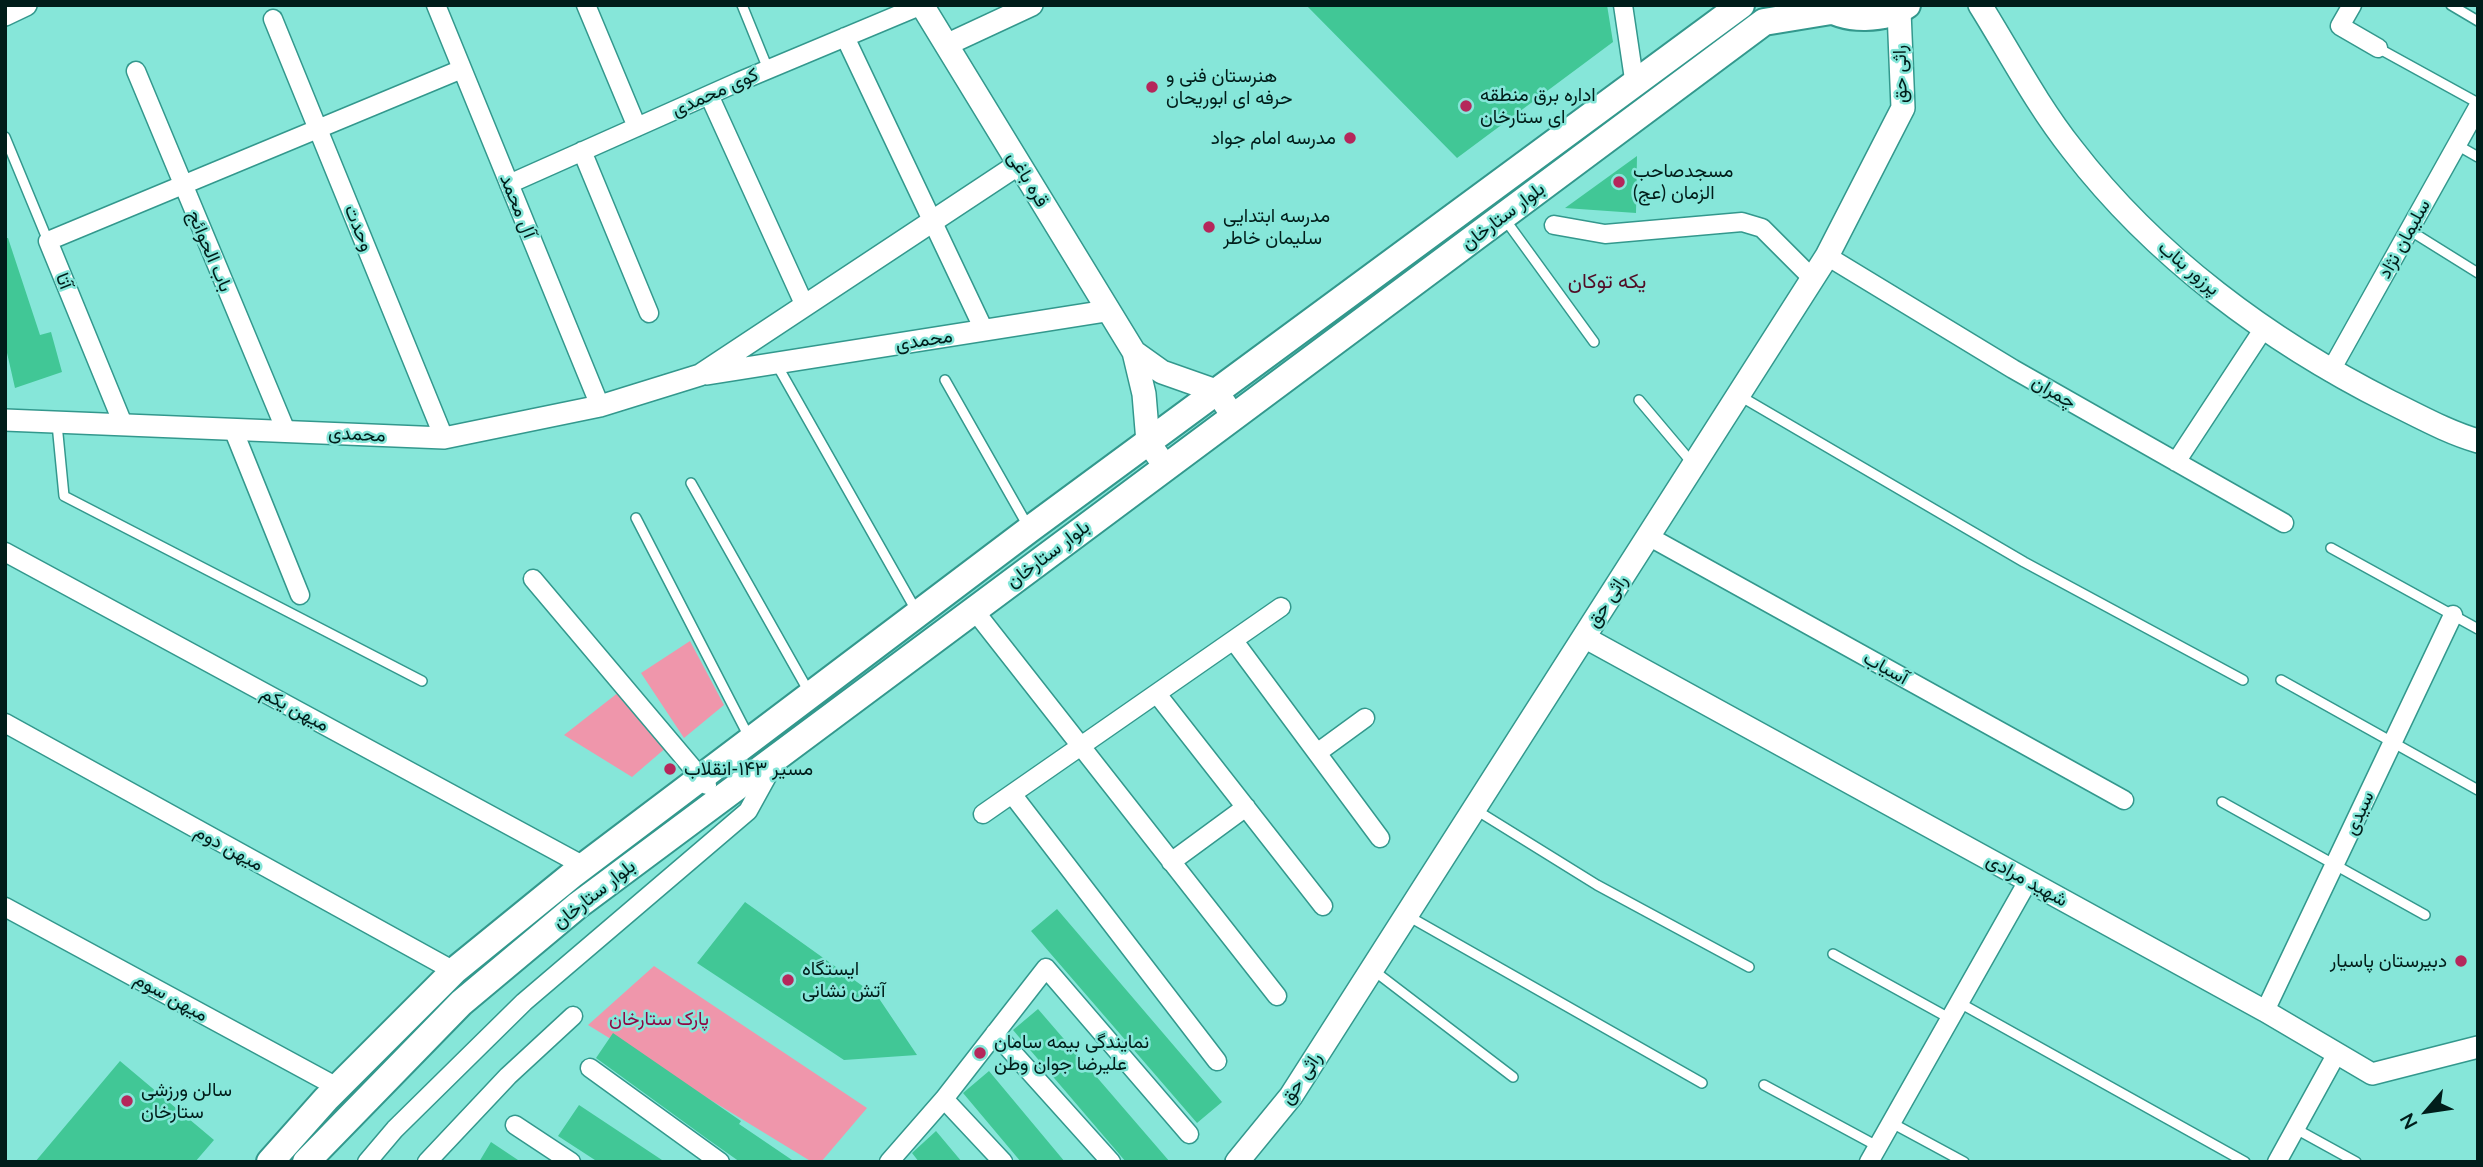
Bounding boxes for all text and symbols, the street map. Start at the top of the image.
street label: راثی حق [1888,45,1912,103]
street label: کوی محمدی [668,63,762,121]
place label: هنرستان فنی و حرفه ای ابوریحان [1166,65,1293,109]
marker: هنرستان فنی و حرفه ای ابوریحان [1144,79,1160,95]
place label: اداره برق منطقه ای ستارخان [1480,84,1596,128]
marker: اداره برق منطقه ای ستارخان [1458,98,1474,114]
place label: مدرسه امام جواد [1211,127,1336,149]
marker: مدرسه امام جواد [1342,130,1358,146]
street label: قره باغی [1003,147,1053,211]
place label: مسجدصاحب الزمان (عج) [1633,160,1733,204]
street label: آل محمد [495,171,541,241]
marker: مسجدصاحب الزمان (عج) [1611,174,1627,190]
street label: بلوار ستارخان [1457,177,1549,255]
street label: سلیمان نژاد [2373,195,2435,283]
street label: وحدت [339,202,379,254]
place label: مدرسه ابتدایی سلیمان خاطر [1223,205,1330,249]
street label: باب الحوائج [183,207,237,295]
marker: مدرسه ابتدایی سلیمان خاطر [1201,219,1217,235]
street label: پرزور بناب [2154,236,2224,300]
district label: یکه توکان [1568,268,1646,294]
street label: آتا [50,269,78,293]
street label: محمدی [894,324,954,356]
street label: چمران [2028,370,2080,414]
street label: محمدی [328,421,386,447]
street label: بلوار ستارخان [1002,515,1094,593]
street label: راثی حق [1582,570,1632,632]
street label: آسیاب [1860,646,1912,690]
street label: میهن یکم [257,682,333,736]
place label: مسیر ۱۴۳-انقلاب [684,758,813,780]
marker: مسیر ۱۴۳-انقلاب [662,761,678,777]
street label: سیدی [2339,788,2379,838]
street label: میهن دوم [191,820,267,876]
street label: شهید مرادی [1982,848,2072,912]
street label: بلوار ستارخان [548,855,640,933]
place label: دبیرستان پاسیار [2330,950,2447,972]
marker: دبیرستان پاسیار [2453,953,2469,969]
place label: ایستگاه آتش نشانی [802,958,885,1002]
street label: میهن سوم [130,967,212,1027]
marker: ایستگاه آتش نشانی [780,972,796,988]
park label: پارک ستارخان [609,1008,709,1030]
place label: نمایندگی بیمه سامان علیرضا جوان وطن [994,1031,1149,1075]
marker: نمایندگی بیمه سامان علیرضا جوان وطن [972,1045,988,1061]
street label: راثی حق [1275,1047,1327,1109]
north arrow [2392,1076,2462,1146]
place label: سالن ورزشی ستارخان [141,1079,232,1123]
marker: سالن ورزشی ستارخان [119,1093,135,1109]
text: N [2395,1109,2422,1133]

